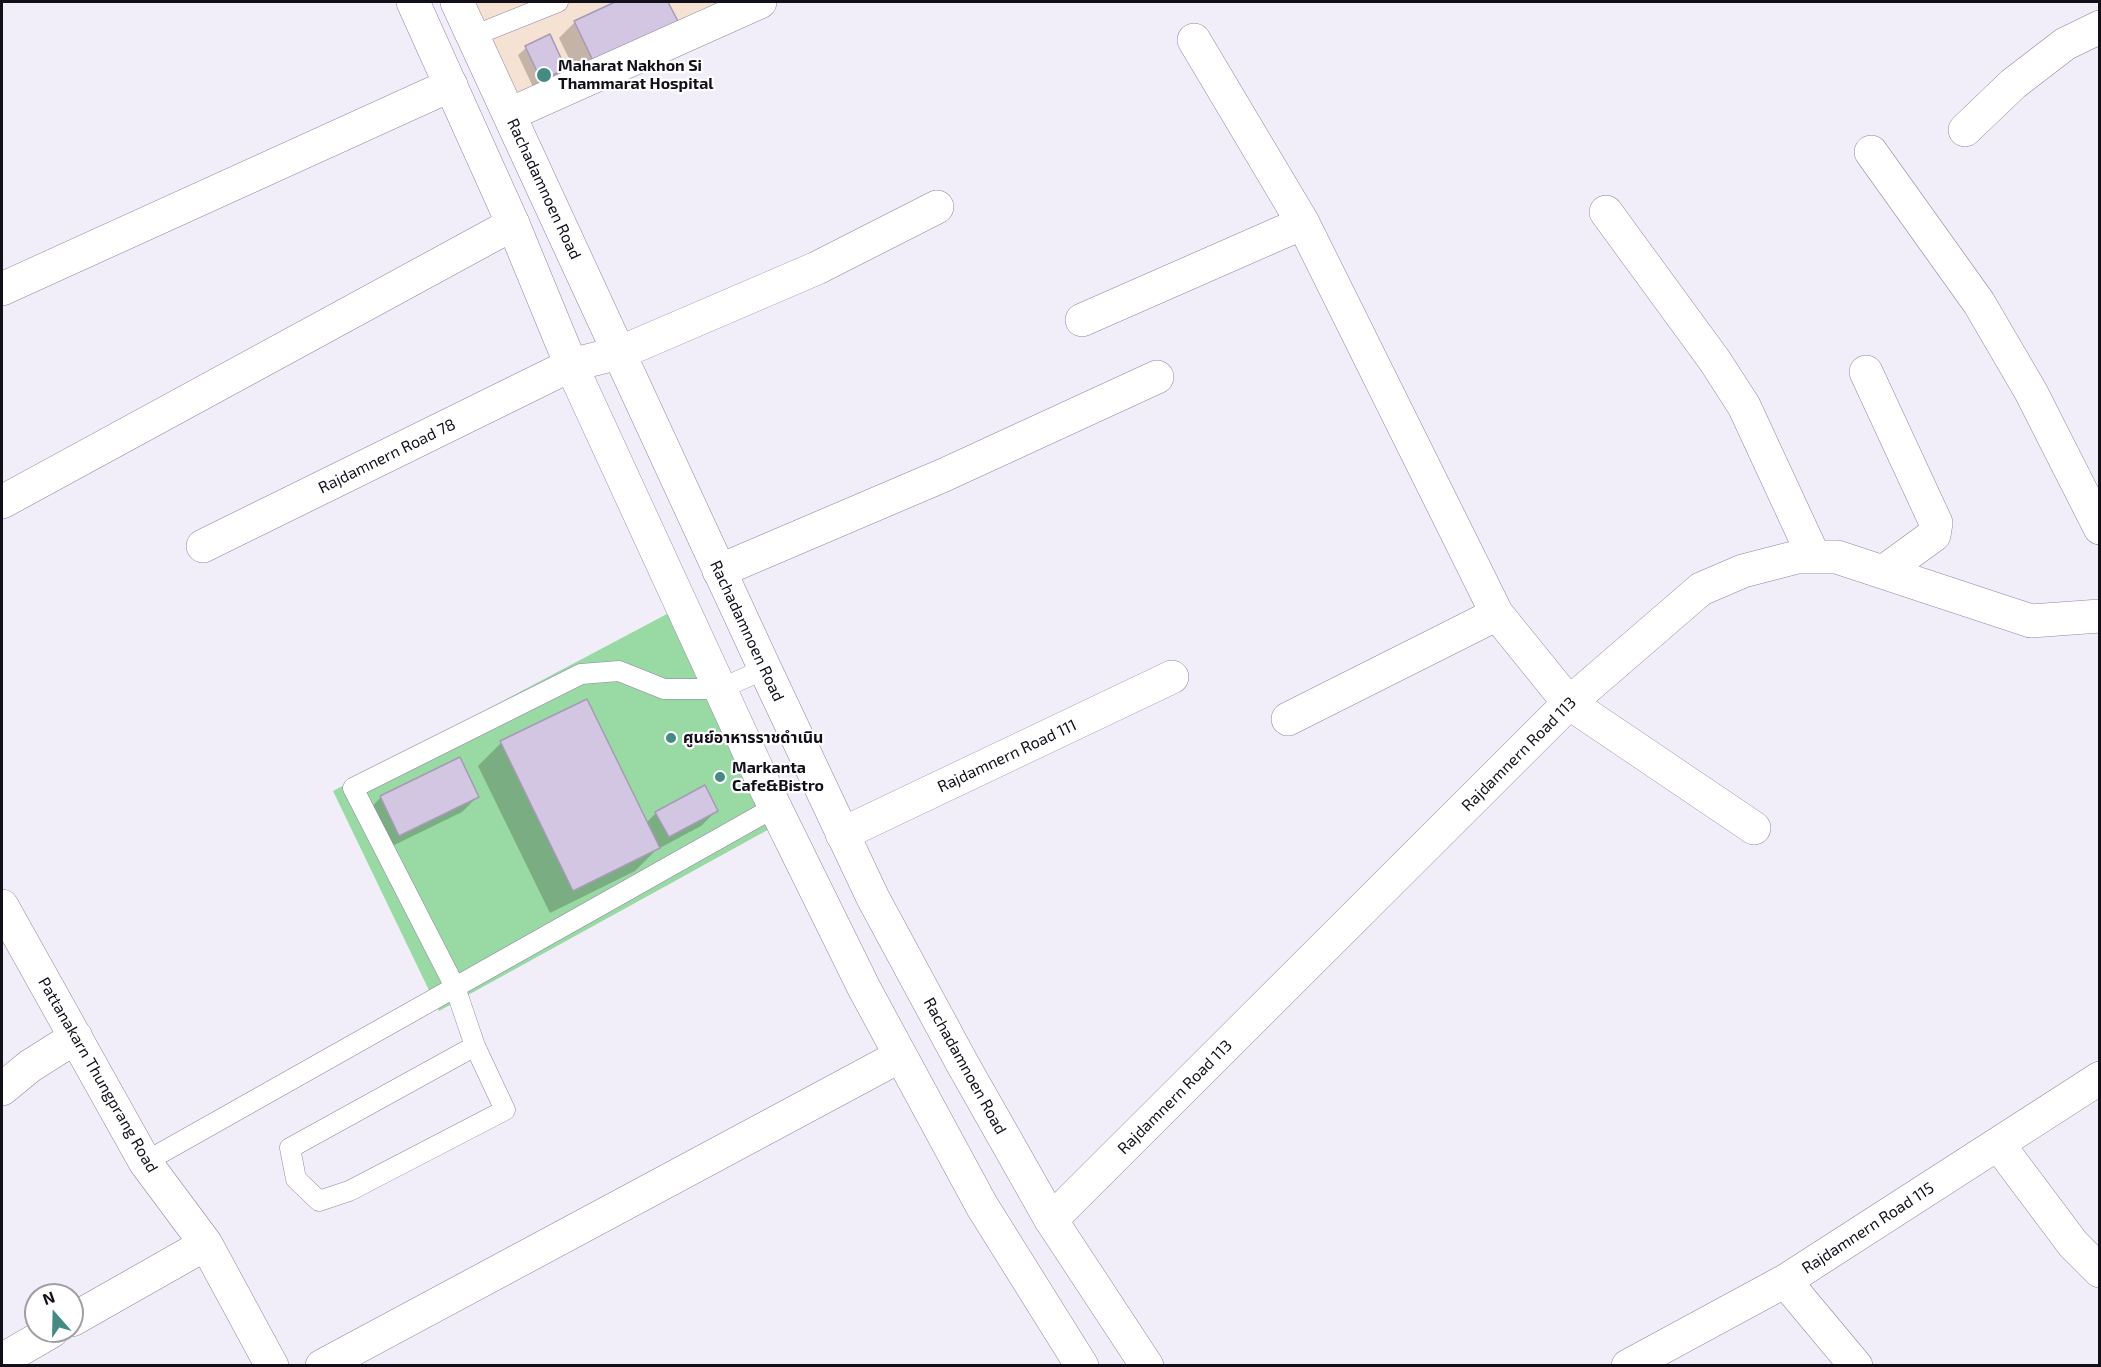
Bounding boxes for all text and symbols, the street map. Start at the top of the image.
place label: Maharat Nakhon Si Thammarat Hospital [558,56,714,94]
marker: Maharat Nakhon Si Thammarat Hospital [535,66,553,84]
street label: Rachadamnoen Road [503,116,585,262]
street label: Rajdamnern Road 78 [315,414,459,498]
street label: Rachadamnoen Road [706,558,788,704]
street label: Rajdamnern Road 113 [1458,693,1580,815]
street label: Rajdamnern Road 111 [934,715,1080,797]
place label: ศูนย์อาหารราชดำเนิน [683,728,823,748]
marker: ศูนย์อาหารราชดำเนิน [664,731,678,745]
place label: Markanta Cafe&Bistro [732,758,824,796]
marker: Markanta Cafe&Bistro [713,770,727,784]
street label: Pattanakarn Thungprang Road [34,974,162,1176]
street label: Rachadamnoen Road [919,994,1011,1138]
street label: Rajdamnern Road 113 [1114,1036,1236,1158]
street label: Rajdamnern Road 115 [1798,1178,1938,1278]
north arrow [24,1283,84,1343]
text: N [40,1287,57,1308]

